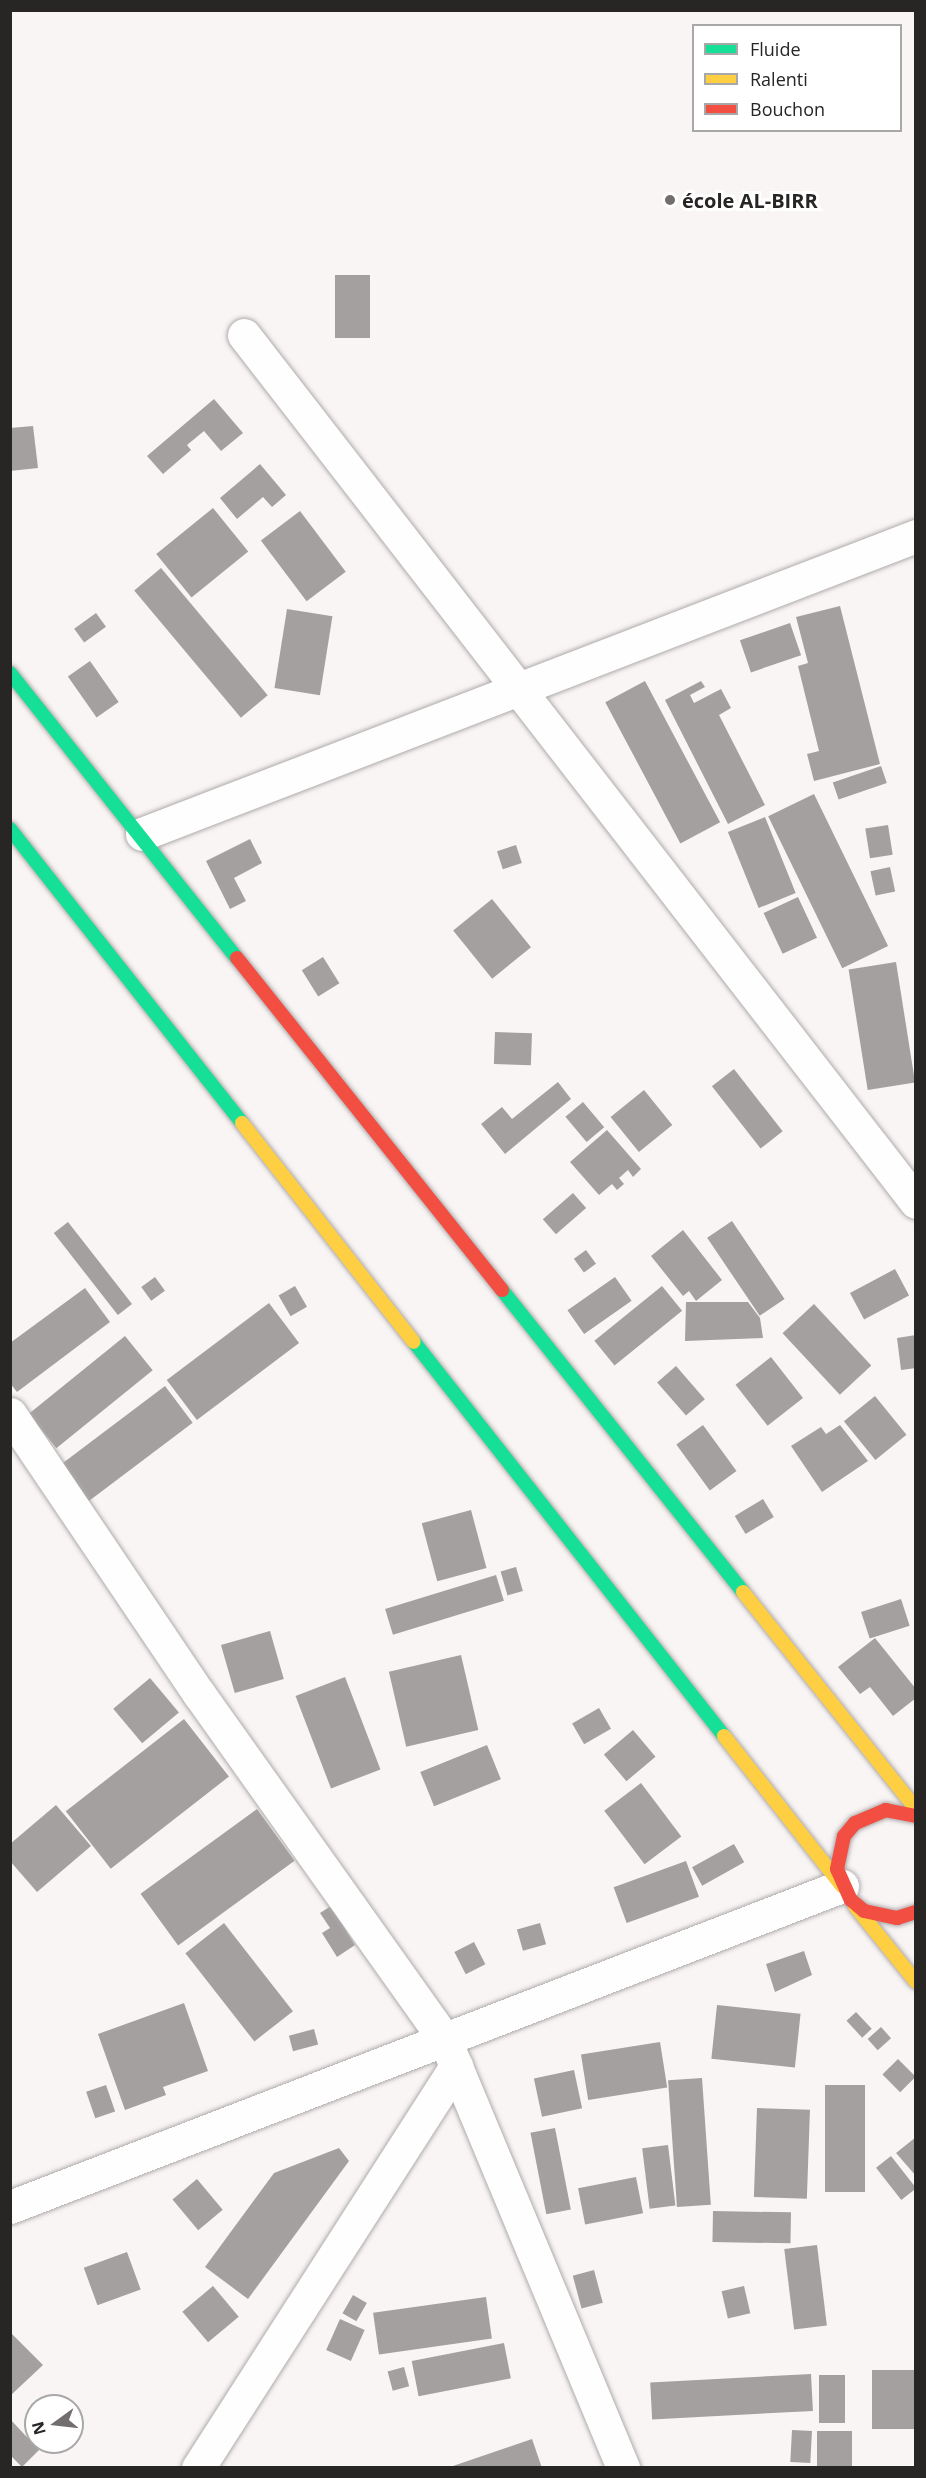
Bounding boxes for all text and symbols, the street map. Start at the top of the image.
legend [692,24,902,132]
text: Fluide [750,37,801,61]
text: Ralenti [750,67,808,91]
text: Bouchon [750,97,825,121]
place label: école AL-BIRR [682,188,818,212]
marker: école AL-BIRR [663,193,677,207]
north arrow [24,2394,84,2454]
text: N [26,2419,51,2437]

